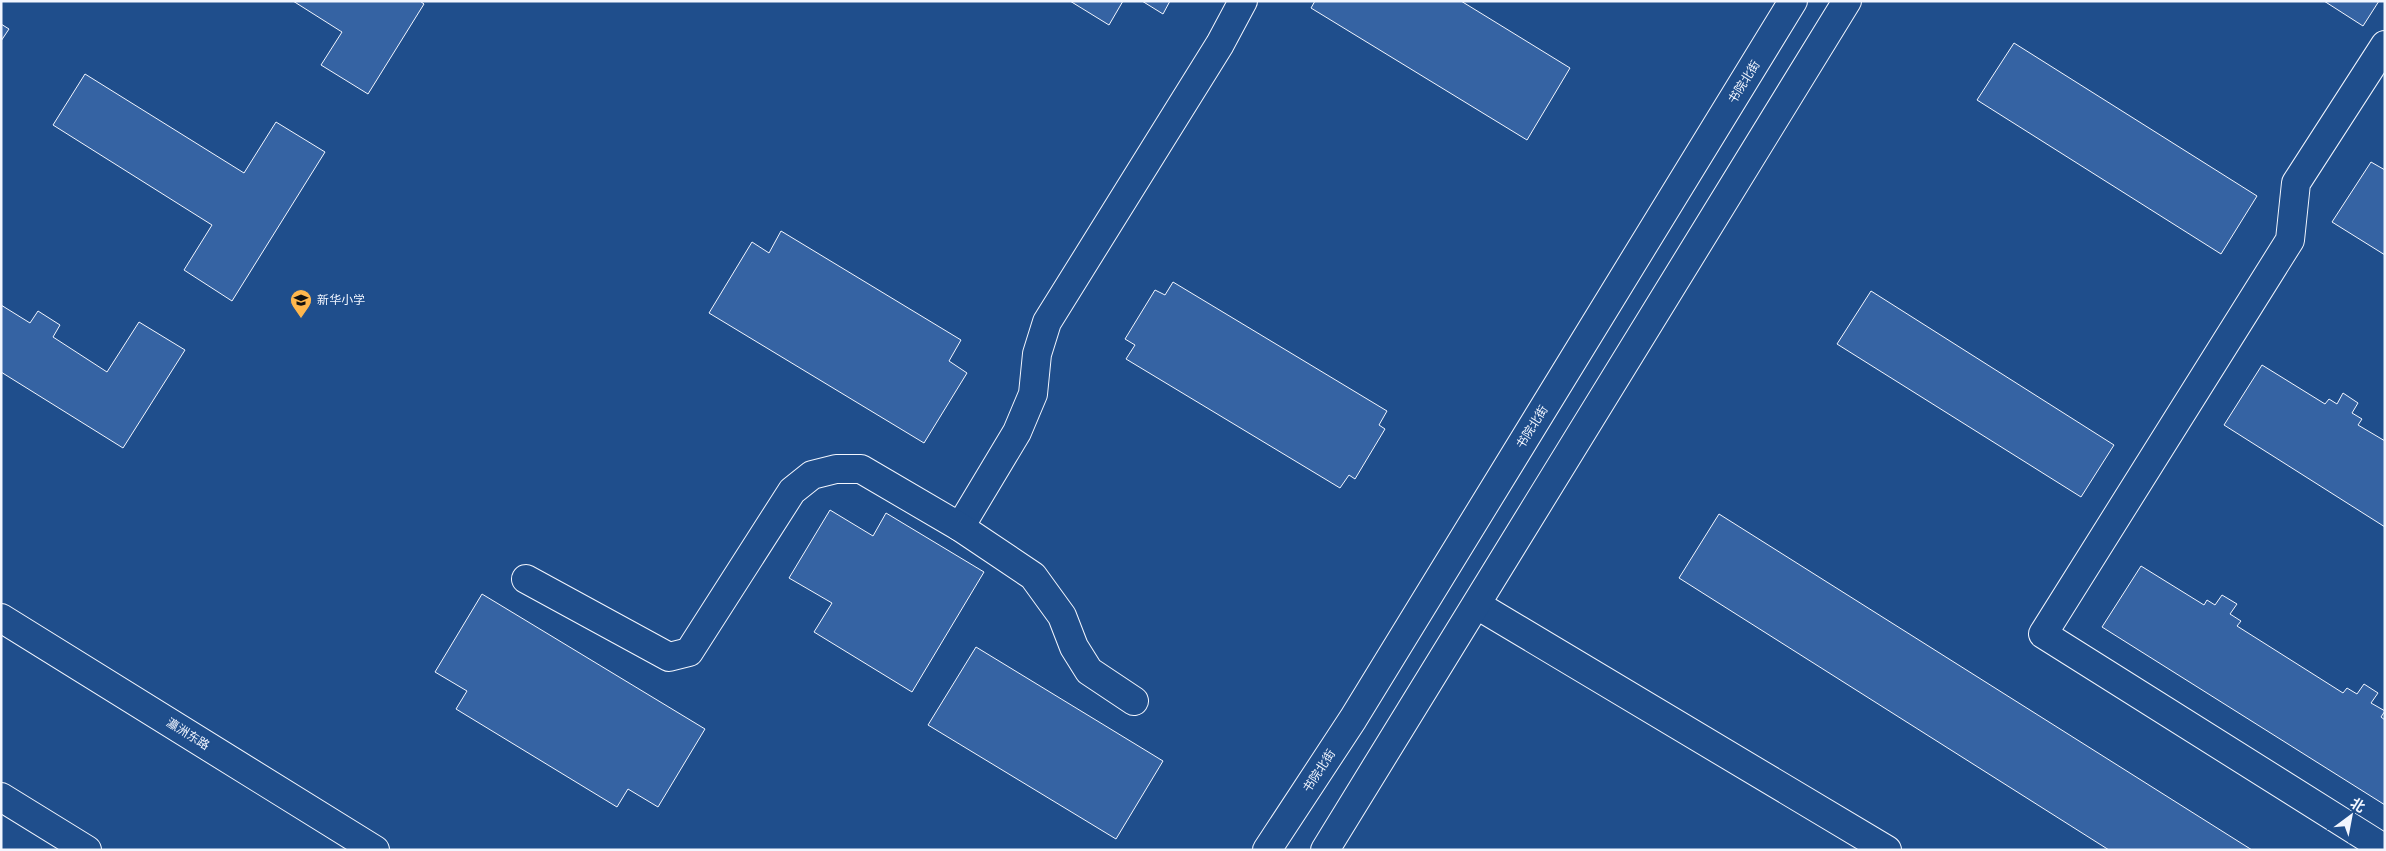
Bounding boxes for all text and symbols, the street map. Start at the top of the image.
street label: 书院北街 [1725,58,1763,106]
school or university icon: 新华小学 [289,288,313,319]
place label: 新华小学 [317,293,365,307]
street label: 书院北街 [1513,403,1551,451]
street label: 瀛洲东路 [164,715,212,753]
street label: 书院北街 [1300,747,1338,795]
north arrow [2326,791,2376,841]
text: 北 [2347,794,2368,816]

